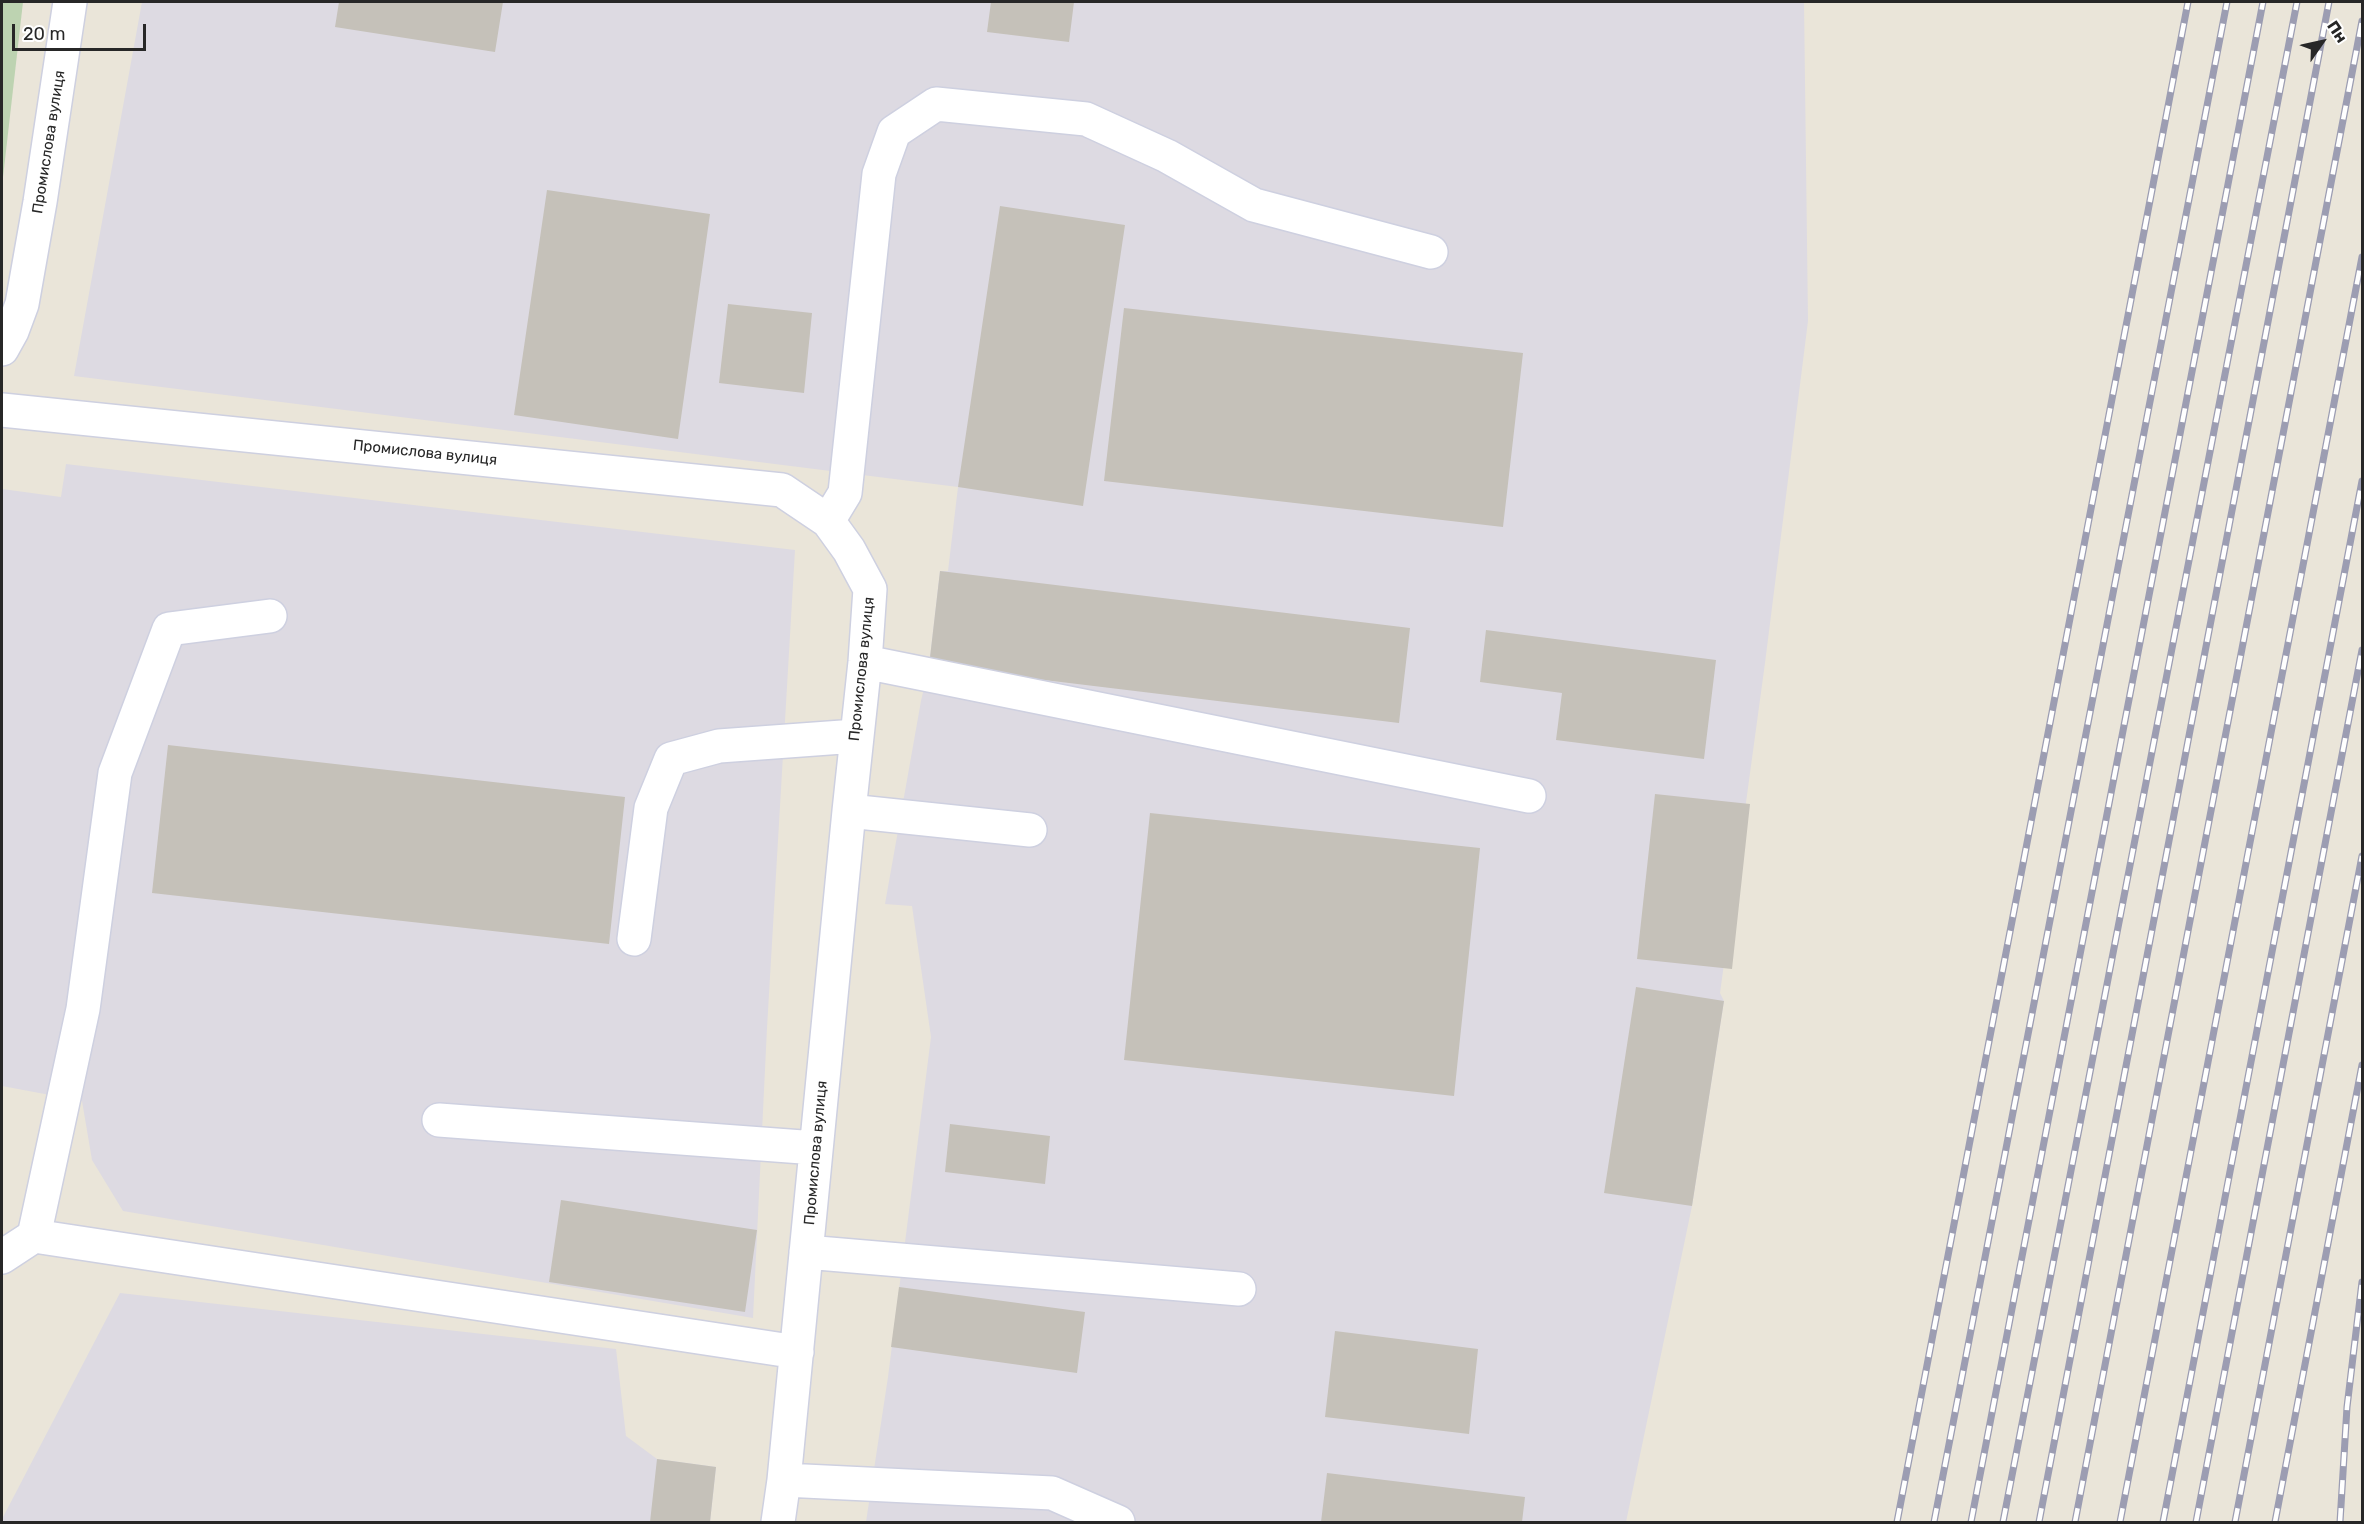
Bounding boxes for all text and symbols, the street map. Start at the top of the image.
scale bar [15,12,148,50]
north arrow [2292,12,2352,72]
text: Пн [2323,17,2351,46]
text: 20 m [23,23,65,45]
street label: Промислова вулиця [29,69,69,215]
street label: Промислова вулиця [352,436,498,470]
street label: Промислова вулиця [845,596,879,742]
street label: Промислова вулиця [801,1080,831,1226]

